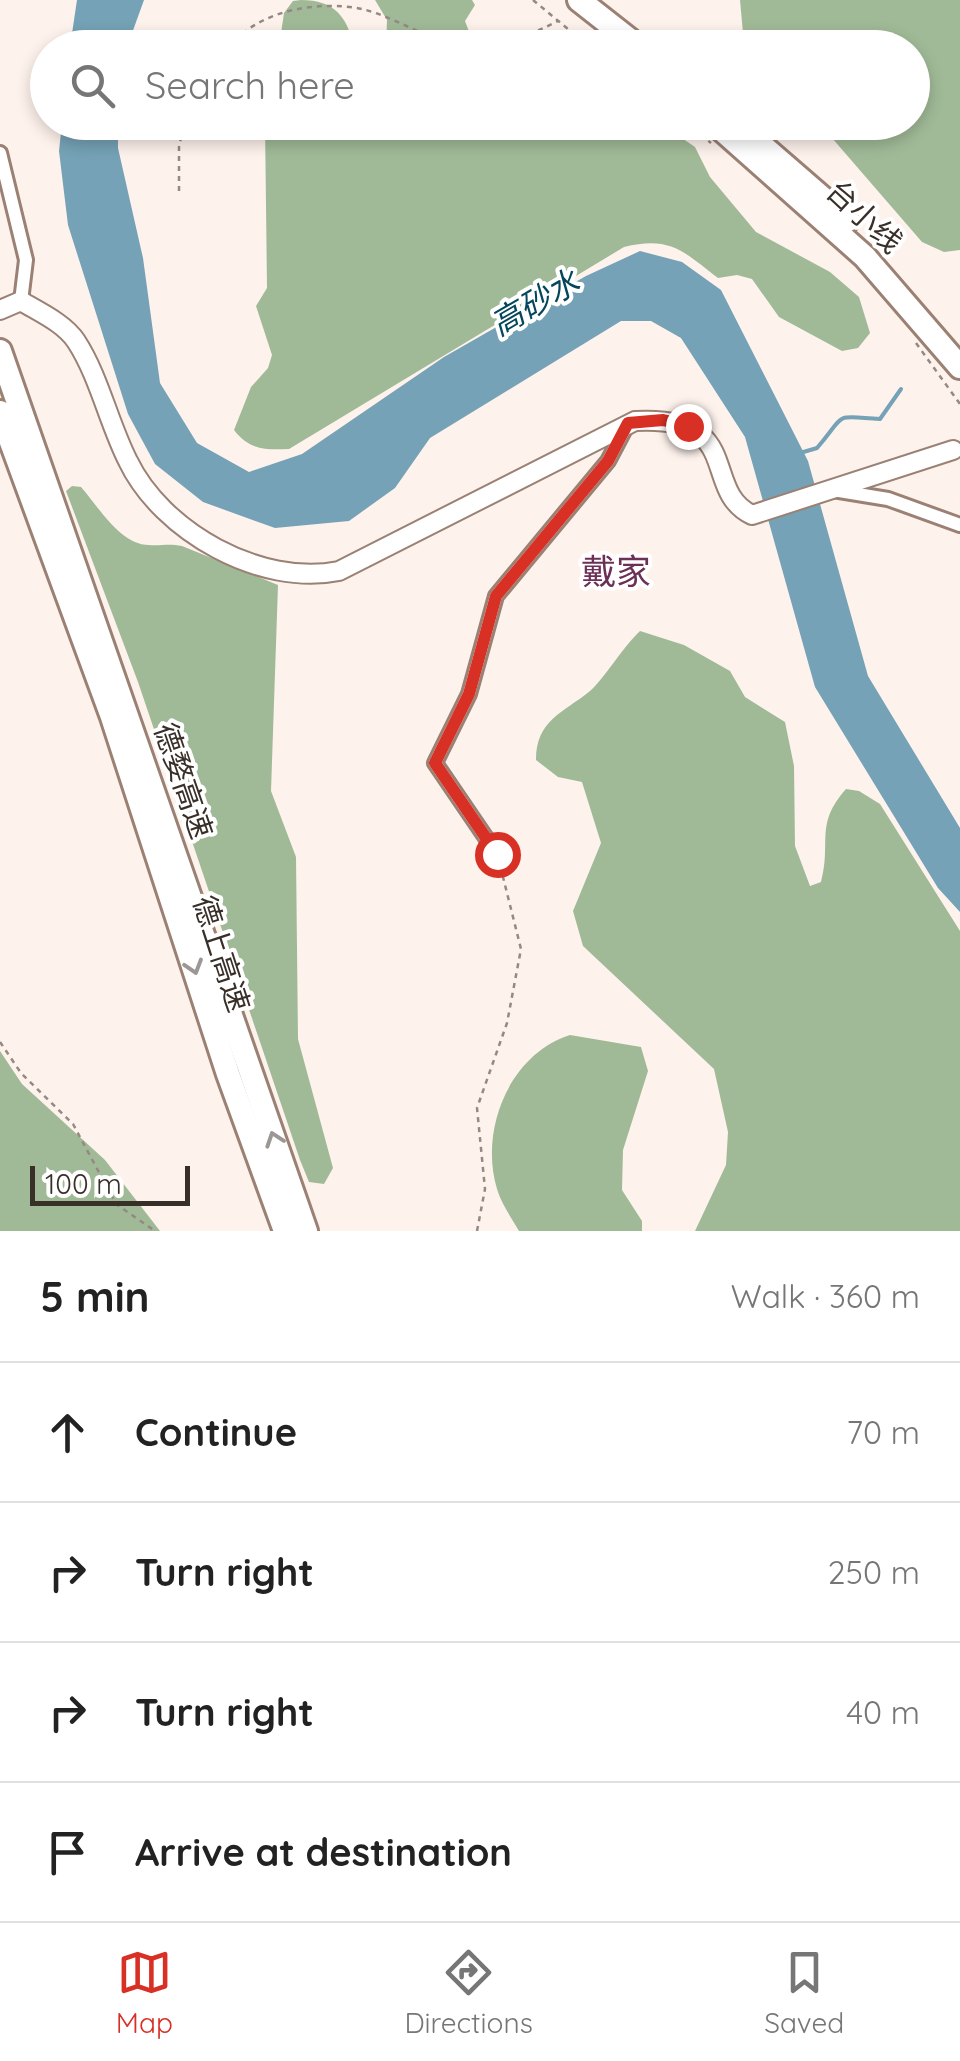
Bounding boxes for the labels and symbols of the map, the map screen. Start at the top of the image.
street label: 台小线 [819,172,911,261]
water label: 高砂水 [483,260,588,343]
route end [666,404,712,450]
district label: 戴家 [581,549,651,593]
street label: 德婺高速 [146,718,221,844]
route start [475,832,521,878]
street label: 德上高速 [185,891,259,1017]
one-way arrow [183,957,203,974]
one-way arrow [266,1131,286,1148]
scale bar [30,1161,190,1206]

